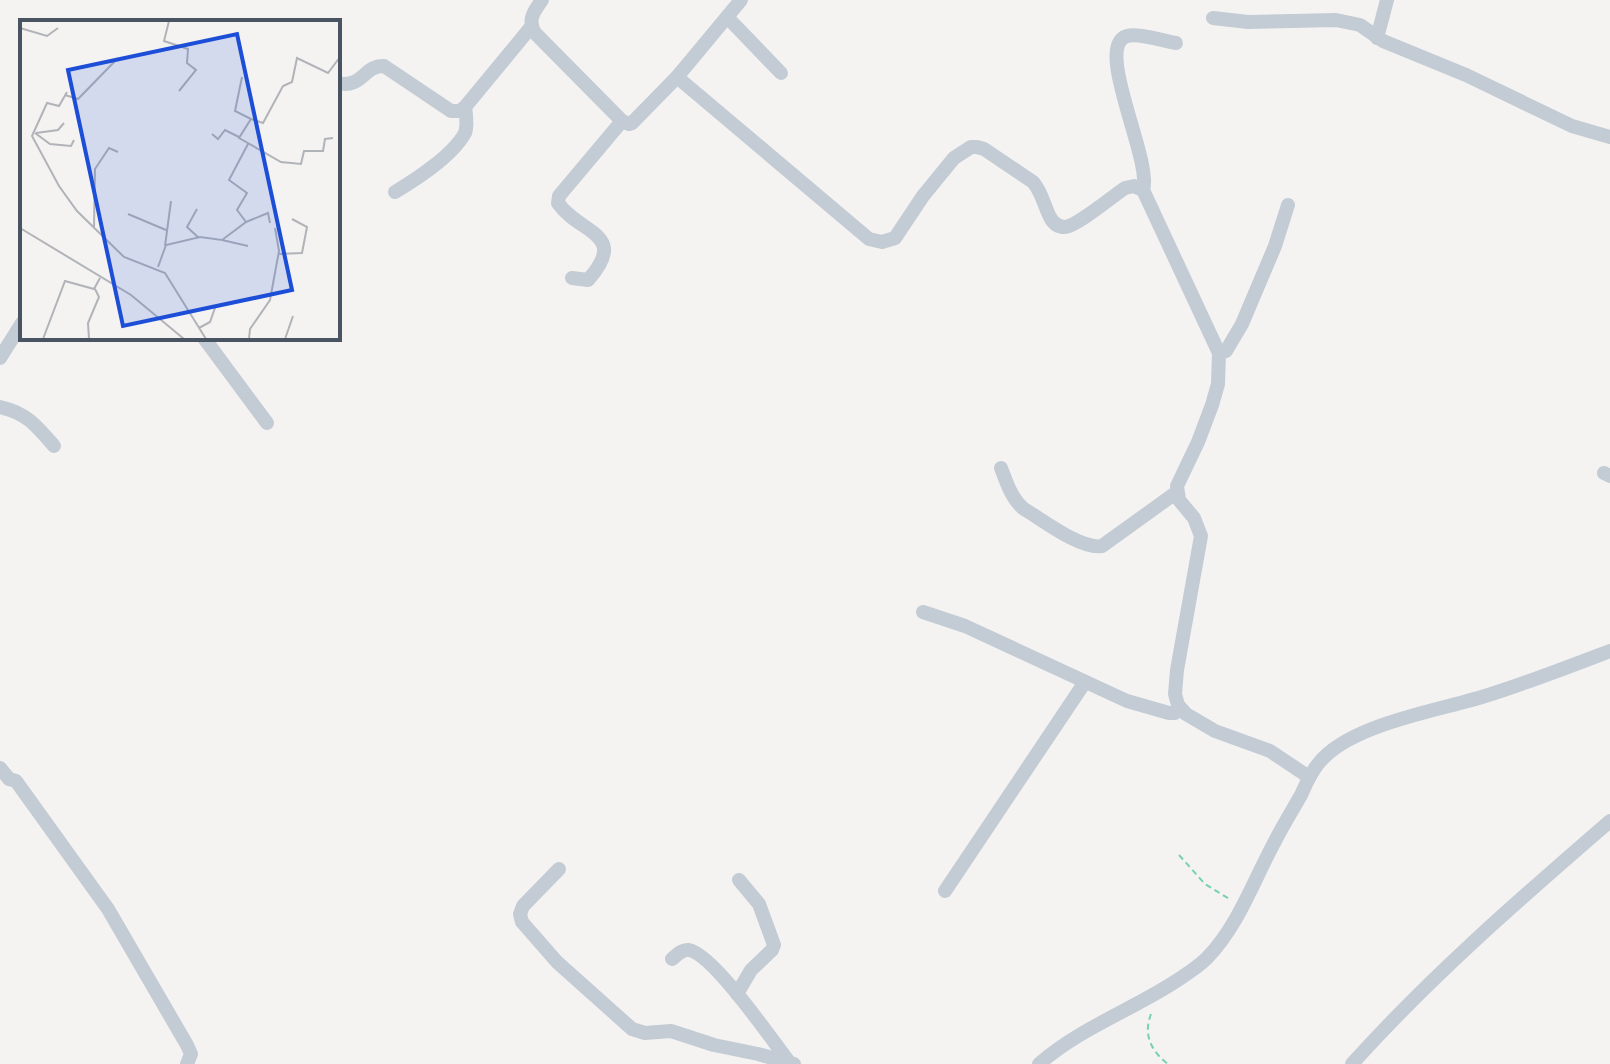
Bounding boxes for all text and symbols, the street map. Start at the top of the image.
inset map [20,20,340,340]

